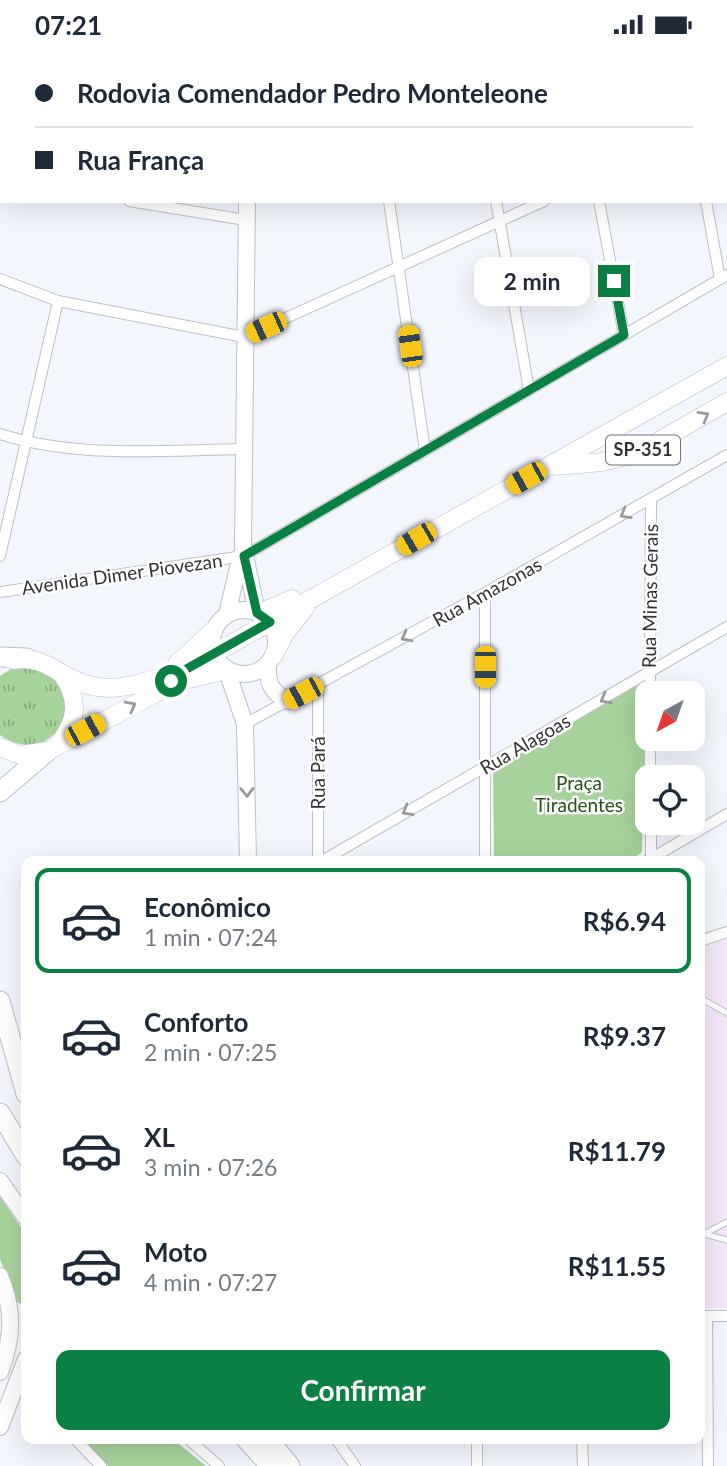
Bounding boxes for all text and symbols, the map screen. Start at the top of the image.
text: 07:21 [35,9,102,41]
text: Rodovia Comendador Pedro Monteleone [77,77,548,109]
text: Rua França [77,144,204,176]
callout: 2 min [474,257,590,305]
route end [598,265,630,297]
text: 2 min [503,267,561,295]
car [243,309,290,345]
car [397,324,424,368]
one-way arrow [696,411,709,424]
road number: SP-351 [606,435,680,465]
car [503,459,550,497]
one-way arrow [620,506,633,519]
car [393,519,440,559]
street label: Rua Minas Gerais [637,524,662,668]
street label: Avenida Dimer Piovezan [20,548,224,599]
street label: Rua Amazonas [428,552,545,631]
one-way arrow [400,629,413,642]
car [475,646,496,688]
route start [155,665,187,697]
car [280,674,327,712]
north arrow [635,681,705,751]
map controls [635,681,705,835]
one-way arrow [600,690,613,703]
one-way arrow [124,701,136,715]
street label: Rua Alagoas [475,708,574,779]
car [62,711,109,749]
street label: Rua Pará [306,736,329,810]
button: locate [635,765,705,835]
park label: Praça Tiradentes [535,771,623,816]
one-way arrow [239,787,254,798]
one-way arrow [402,803,415,816]
icon: car [60,889,123,952]
text: Econômico [144,891,271,923]
text: R$6.94 [583,905,666,937]
text: 1 min · 07:24 [144,923,277,951]
icon: car [60,1004,123,1067]
text: Conforto [144,1006,248,1038]
text: R$9.37 [583,1020,666,1052]
text: 2 min · 07:25 [144,1038,277,1066]
icon: car [60,1119,123,1182]
text: XL [144,1121,175,1153]
text: R$11.79 [568,1135,666,1167]
text: 3 min · 07:26 [144,1153,277,1181]
icon: car [60,1234,123,1297]
text: Moto [144,1236,207,1268]
text: R$11.55 [568,1250,666,1282]
text: 4 min · 07:27 [144,1268,277,1296]
button: Confirmar [56,1350,670,1430]

